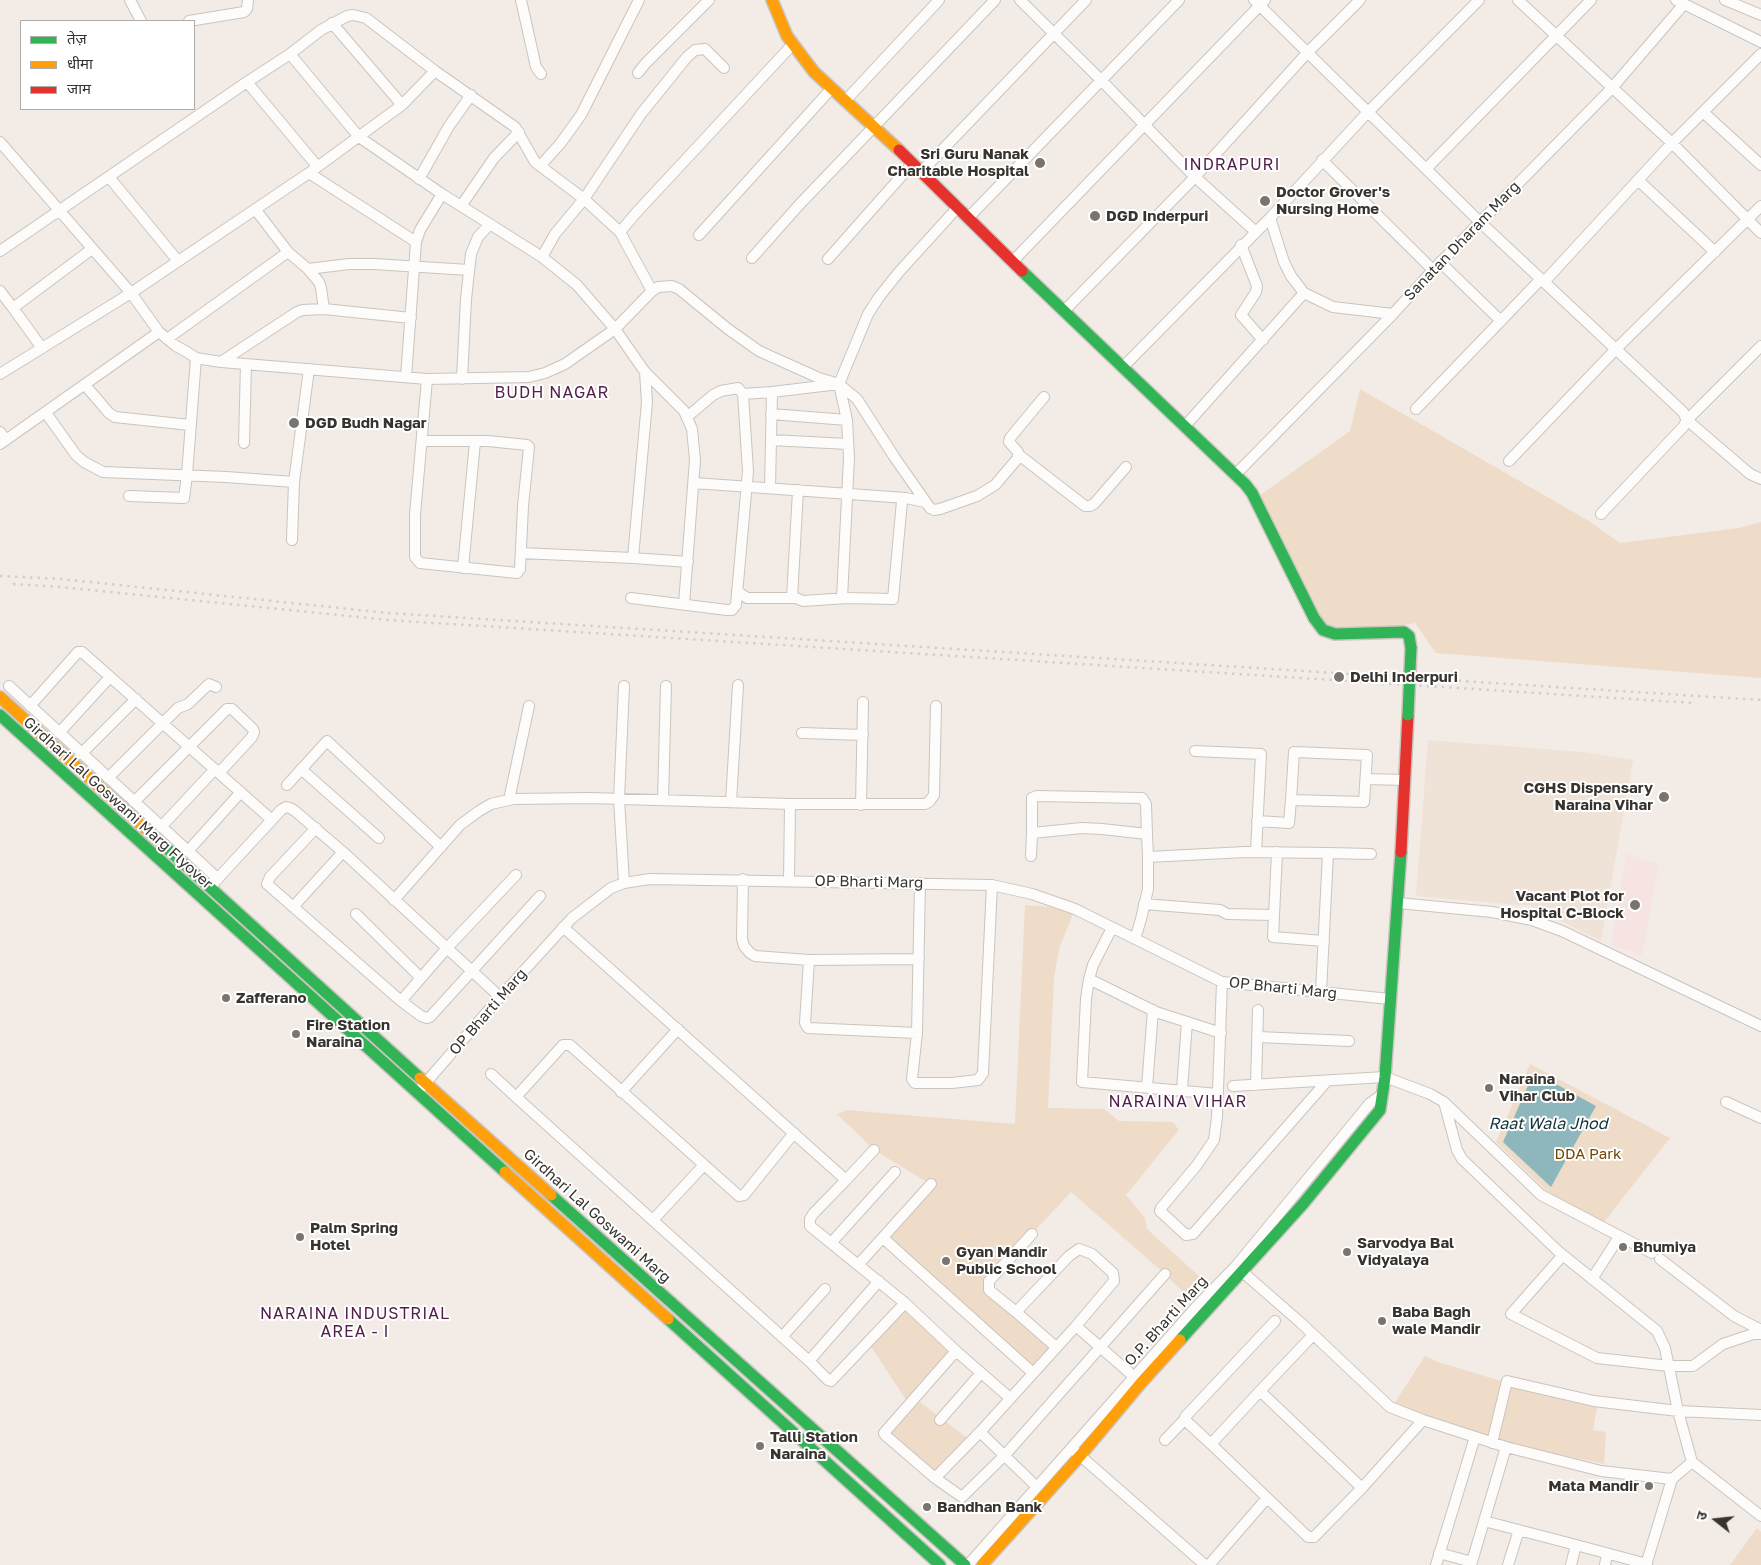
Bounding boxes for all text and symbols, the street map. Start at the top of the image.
legend [20,20,195,110]
text: तेज़ [67,29,87,47]
text: धीमा [67,54,93,72]
text: जाम [67,79,91,97]
place label: Sri Guru Nanak Charitable Hospital [887,145,1029,180]
district label: INDRAPURI [1182,155,1282,175]
marker: Sri Guru Nanak Charitable Hospital [1033,156,1047,170]
street label: Sanatan Dharam Marg [1400,178,1524,304]
place label: Doctor Grover's Nursing Home [1276,183,1390,218]
marker: Doctor Grover's Nursing Home [1258,194,1272,208]
place label: DGD Inderpuri [1106,207,1208,225]
marker: DGD Inderpuri [1088,209,1102,223]
district label: BUDH NAGAR [493,383,611,403]
place label: DGD Budh Nagar [305,414,427,432]
marker: DGD Budh Nagar [287,416,301,430]
place label: Delhi Inderpuri [1350,668,1458,686]
marker: Delhi Inderpuri [1332,670,1346,684]
street label: Girdhari Lal Goswami Marg Flyover [20,713,216,893]
place label: CGHS Dispensary Naraina Vihar [1523,779,1653,814]
marker: CGHS Dispensary Naraina Vihar [1657,790,1671,804]
street label: OP Bharti Marg [815,872,923,892]
place label: Vacant Plot for Hospital C-Block [1500,887,1624,922]
marker: Vacant Plot for Hospital C-Block [1628,898,1642,912]
street label: OP Bharti Marg [446,965,530,1059]
street label: OP Bharti Marg [1228,973,1338,1003]
place label: Zafferano [236,989,307,1007]
marker: Zafferano [220,992,232,1004]
place label: Fire Station Naraina [306,1016,390,1051]
marker: Fire Station Naraina [290,1028,302,1040]
place label: Naraina Vihar Club [1499,1070,1575,1105]
marker: Naraina Vihar Club [1483,1082,1495,1094]
district label: NARAINA VIHAR [1107,1092,1249,1112]
water label: Raat Wala Jhod [1488,1114,1608,1134]
street label: Girdhari Lal Goswami Marg [520,1145,674,1287]
park label: DDA Park [1555,1145,1621,1163]
place label: Palm Spring Hotel [310,1219,398,1254]
marker: Palm Spring Hotel [294,1231,306,1243]
place label: Sarvodya Bal Vidyalaya [1357,1234,1454,1269]
place label: Bhumiya [1633,1238,1696,1256]
marker: Bhumiya [1617,1241,1629,1253]
place label: Gyan Mandir Public School [956,1243,1056,1278]
marker: Sarvodya Bal Vidyalaya [1341,1246,1353,1258]
marker: Gyan Mandir Public School [940,1255,952,1267]
street label: O.P. Bharti Marg [1121,1272,1211,1370]
place label: Baba Bagh wale Mandir [1392,1303,1481,1338]
district label: NARAINA INDUSTRIAL AREA - I [258,1304,452,1342]
marker: Baba Bagh wale Mandir [1376,1315,1388,1327]
place label: Talli Station Naraina [770,1428,858,1463]
marker: Talli Station Naraina [754,1440,766,1452]
place label: Mata Mandir [1548,1477,1639,1495]
marker: Mata Mandir [1643,1480,1655,1492]
north arrow [1691,1495,1741,1545]
place label: Bandhan Bank [937,1498,1042,1516]
marker: Bandhan Bank [921,1501,933,1513]
text: उ [1692,1509,1710,1522]

